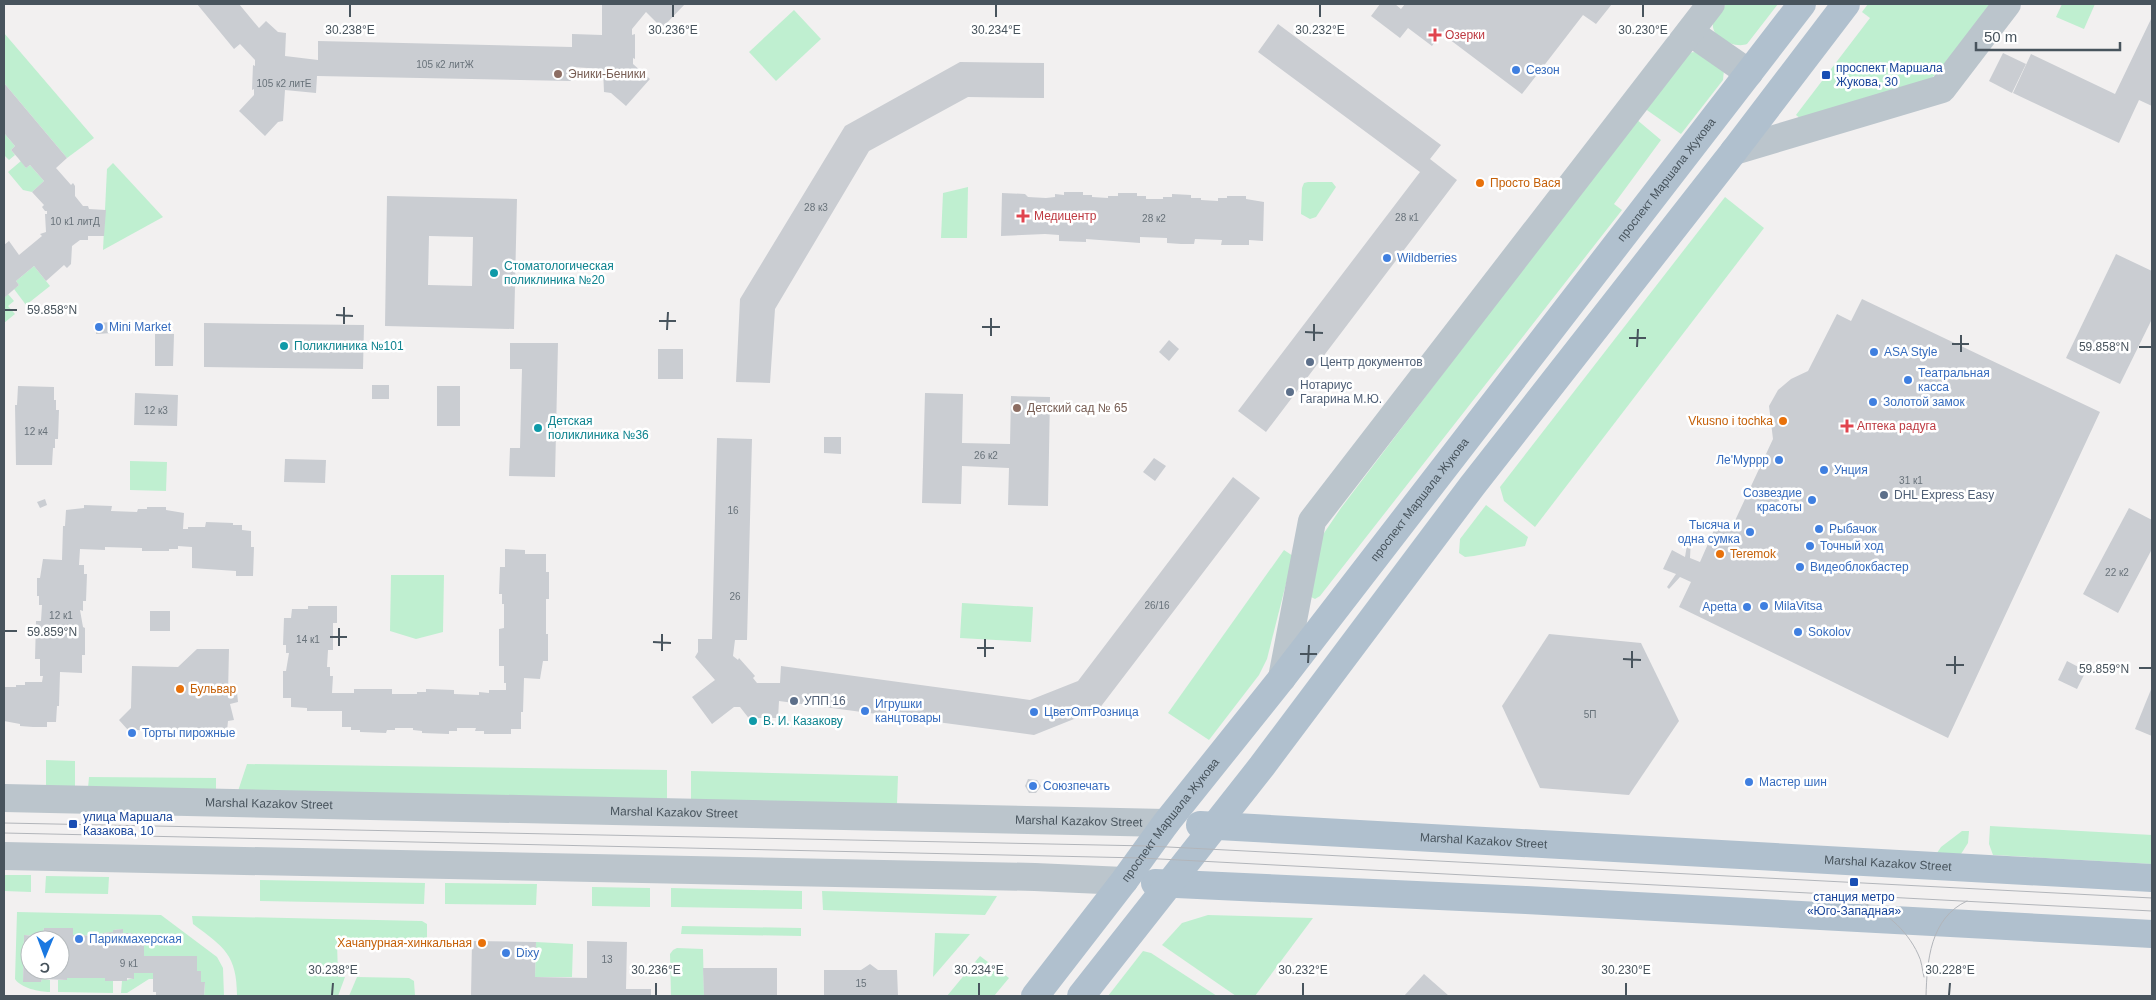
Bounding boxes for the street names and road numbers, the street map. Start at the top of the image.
street label: проспект Маршала Жукова [1614,115,1719,244]
street label: проспект Маршала Жукова [1368,435,1472,564]
street label: проспект Маршала Жукова [1119,755,1222,885]
street label: Marshal Kazakov Street [205,795,334,812]
street label: Marshal Kazakov Street [610,804,738,821]
street label: Marshal Kazakov Street [1015,813,1143,830]
street label: Marshal Kazakov Street [1419,830,1548,851]
street label: Marshal Kazakov Street [1824,853,1953,874]

